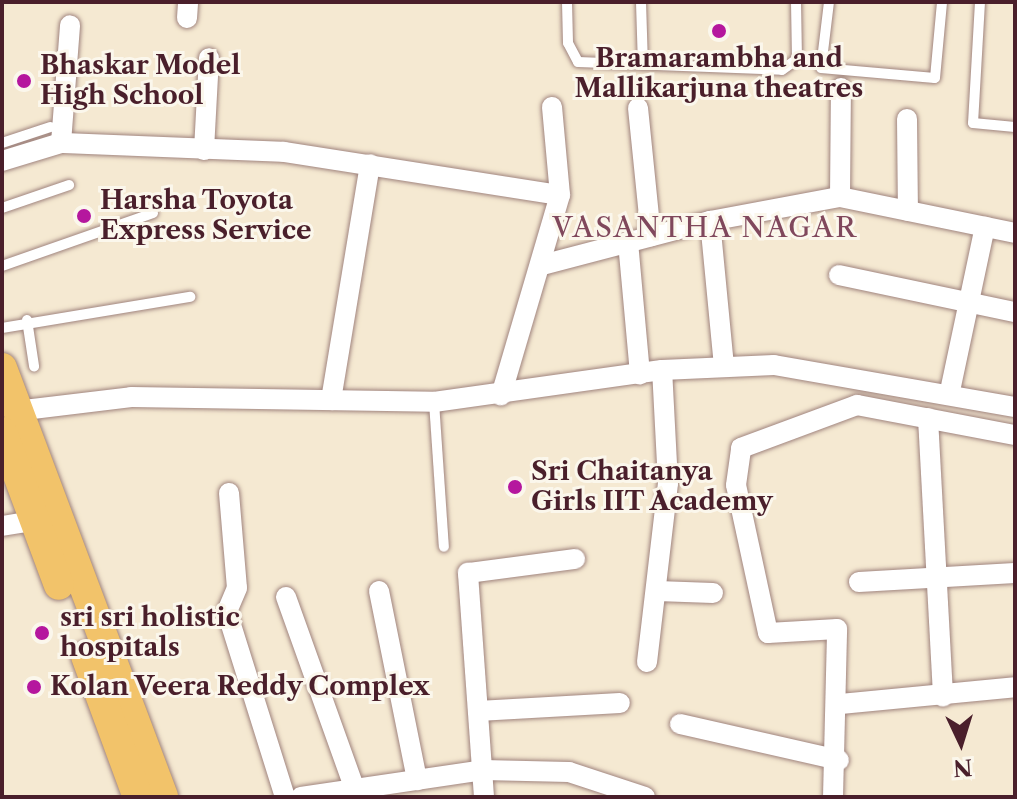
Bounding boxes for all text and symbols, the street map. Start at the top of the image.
marker: Bramarambha and Mallikarjuna theatres [710,22,728,40]
place label: Bramarambha and Mallikarjuna theatres [574,43,864,104]
place label: Bhaskar Model High School [40,50,241,112]
marker: Bhaskar Model High School [15,72,33,90]
place label: Harsha Toyota Express Service [100,185,312,246]
marker: Harsha Toyota Express Service [75,207,93,225]
district label: VASANTHA NAGAR [552,210,858,244]
place label: Sri Chaitanya Girls IIT Academy [531,456,774,518]
marker: Sri Chaitanya Girls IIT Academy [506,478,524,496]
place label: sri sri holistic hospitals [60,602,240,664]
marker: sri sri holistic hospitals [31,622,53,644]
place label: Kolan Veera Reddy Complex [50,671,432,703]
marker: Kolan Veera Reddy Complex [25,678,43,696]
north arrow [921,703,1001,783]
text: N [952,753,973,782]

